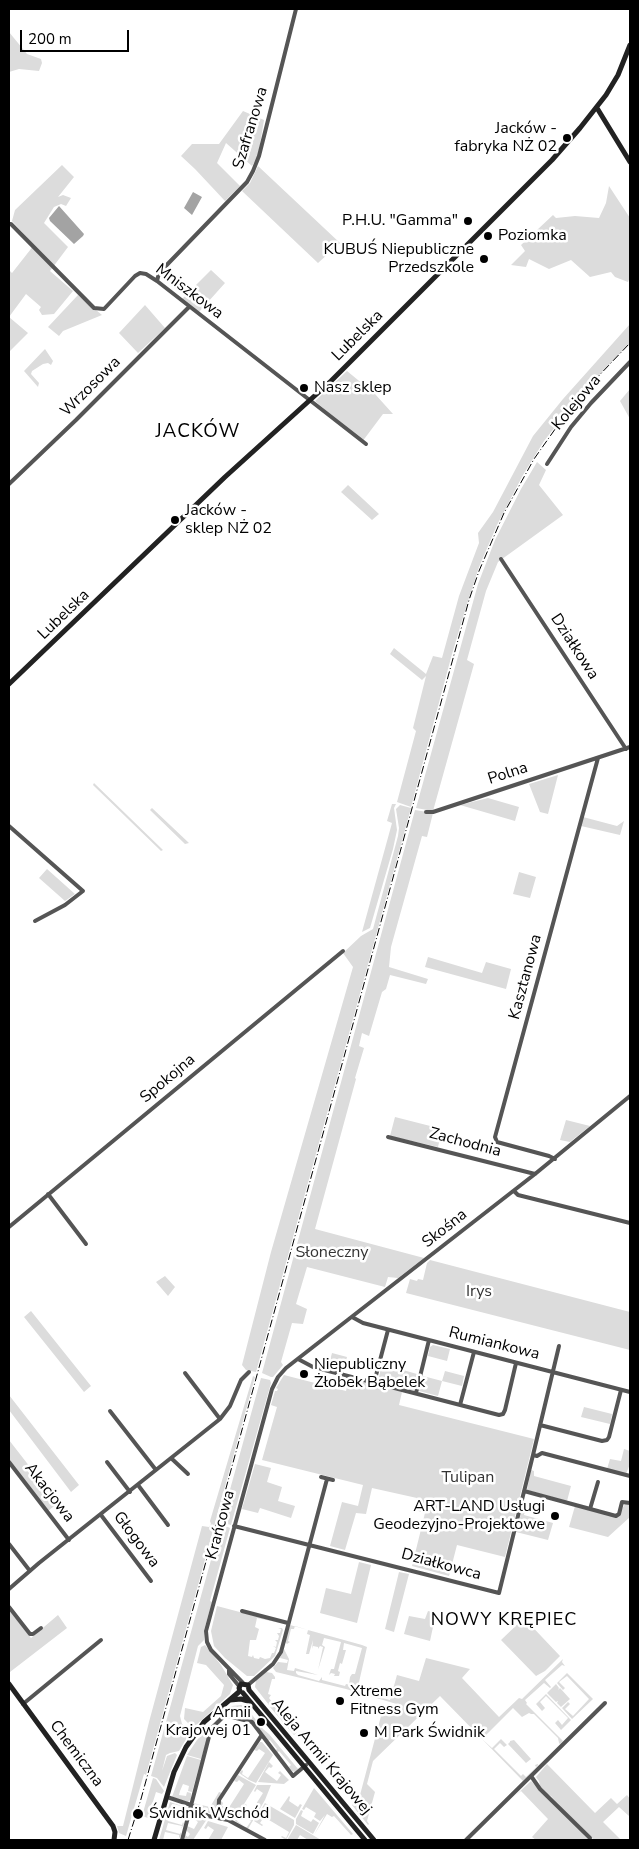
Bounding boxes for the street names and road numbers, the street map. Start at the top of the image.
street label: Szafranowa [229,85,273,171]
street label: Mniszkowa [151,260,227,324]
street label: Lubelska [329,307,387,365]
street label: Wrzosowa [57,353,125,421]
street label: Kolejowa [548,371,606,435]
street label: Lubelska [34,586,94,644]
street label: Działkowa [546,611,602,683]
street label: Polna [486,759,530,789]
street label: Kasztanowa [505,932,547,1022]
street label: Spokojna [137,1050,199,1108]
street label: Zachodnia [427,1124,503,1162]
street label: Skośna [419,1205,471,1253]
street label: Rumiankowa [447,1323,541,1365]
street label: Akacjowa [20,1460,78,1526]
street label: Krańcowa [203,1488,239,1562]
street label: Głogowa [109,1508,163,1572]
street label: Działkowca [399,1545,483,1585]
street label: Aleja Armii Krajowej [267,1695,375,1819]
street label: Chemiczna [45,1717,107,1791]

